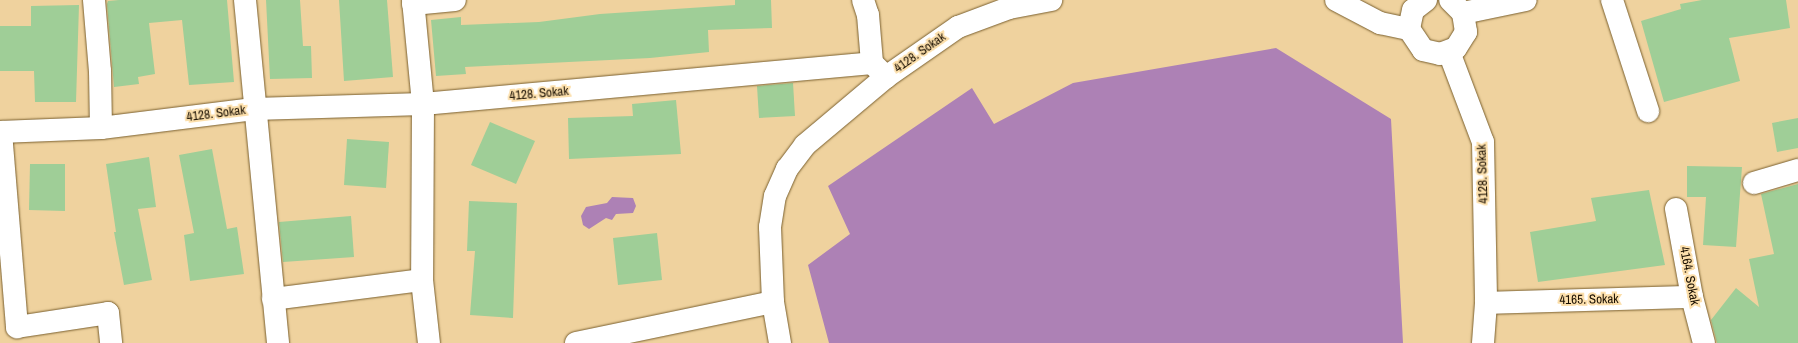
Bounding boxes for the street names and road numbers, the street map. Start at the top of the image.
street label: 4128. Sokak [891,30,949,76]
street label: 4128. Sokak [509,84,569,104]
street label: 4128. Sokak [186,103,246,125]
street label: 4128. Sokak [1474,144,1492,204]
street label: 4164. Sokak [1676,245,1702,307]
street label: 4165. Sokak [1559,292,1619,308]

